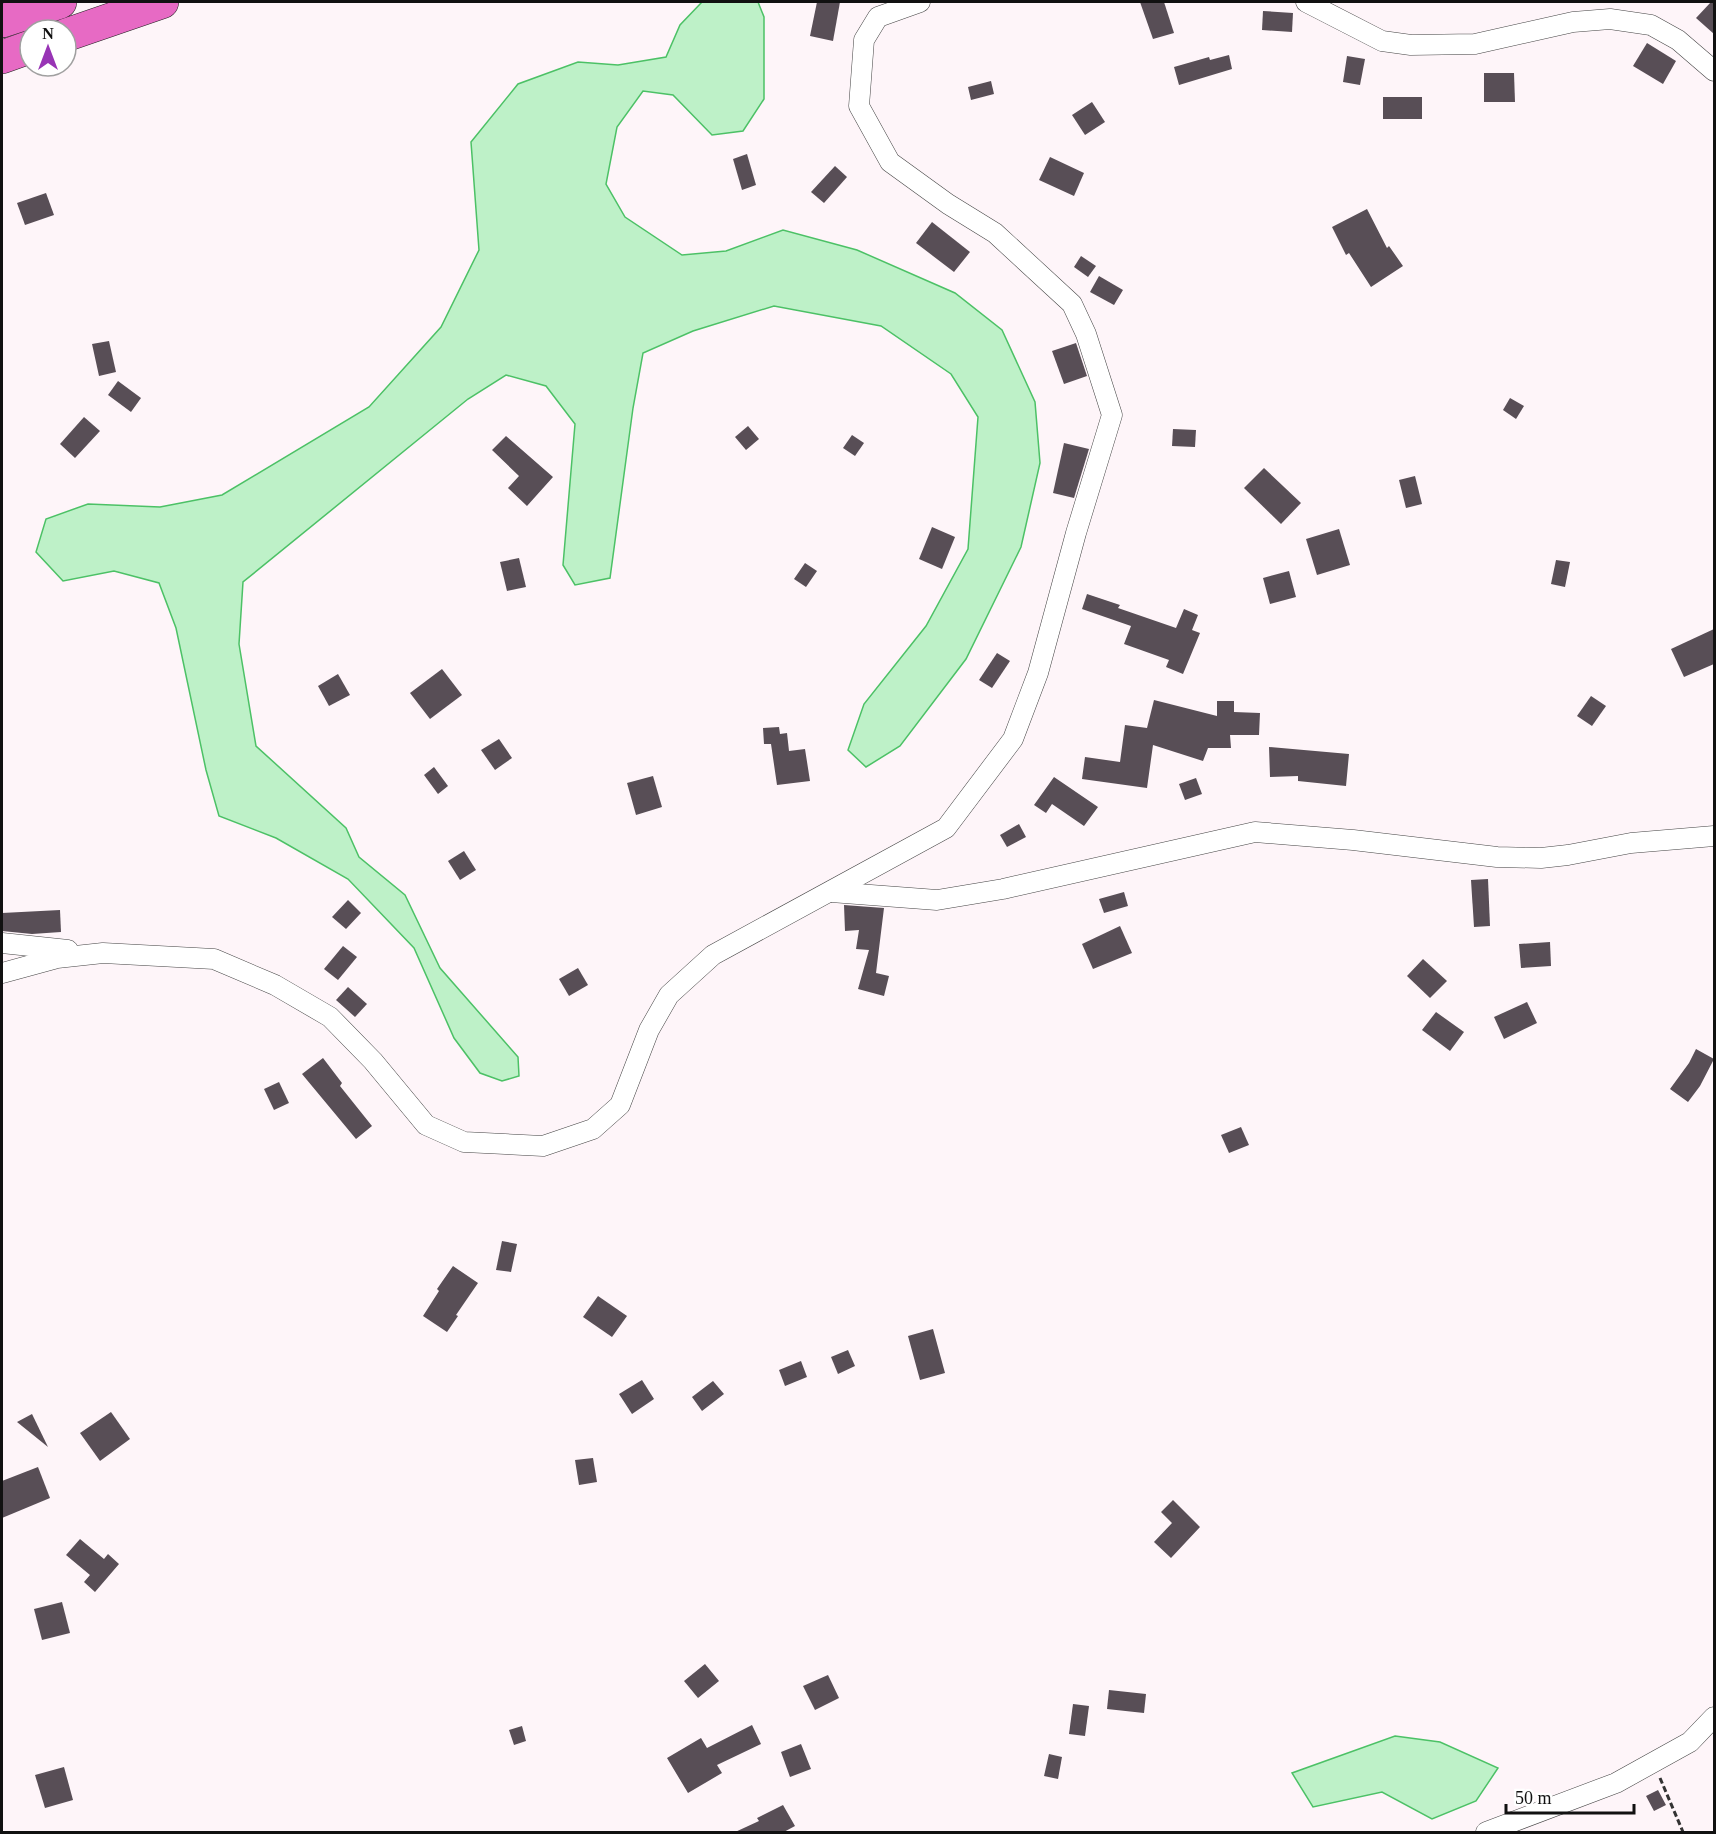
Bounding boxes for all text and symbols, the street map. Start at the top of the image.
north arrow [18,18,78,78]
text: N [42,25,54,42]
scale bar [1506,1777,1634,1815]
text: 50 m [1515,1788,1552,1808]

